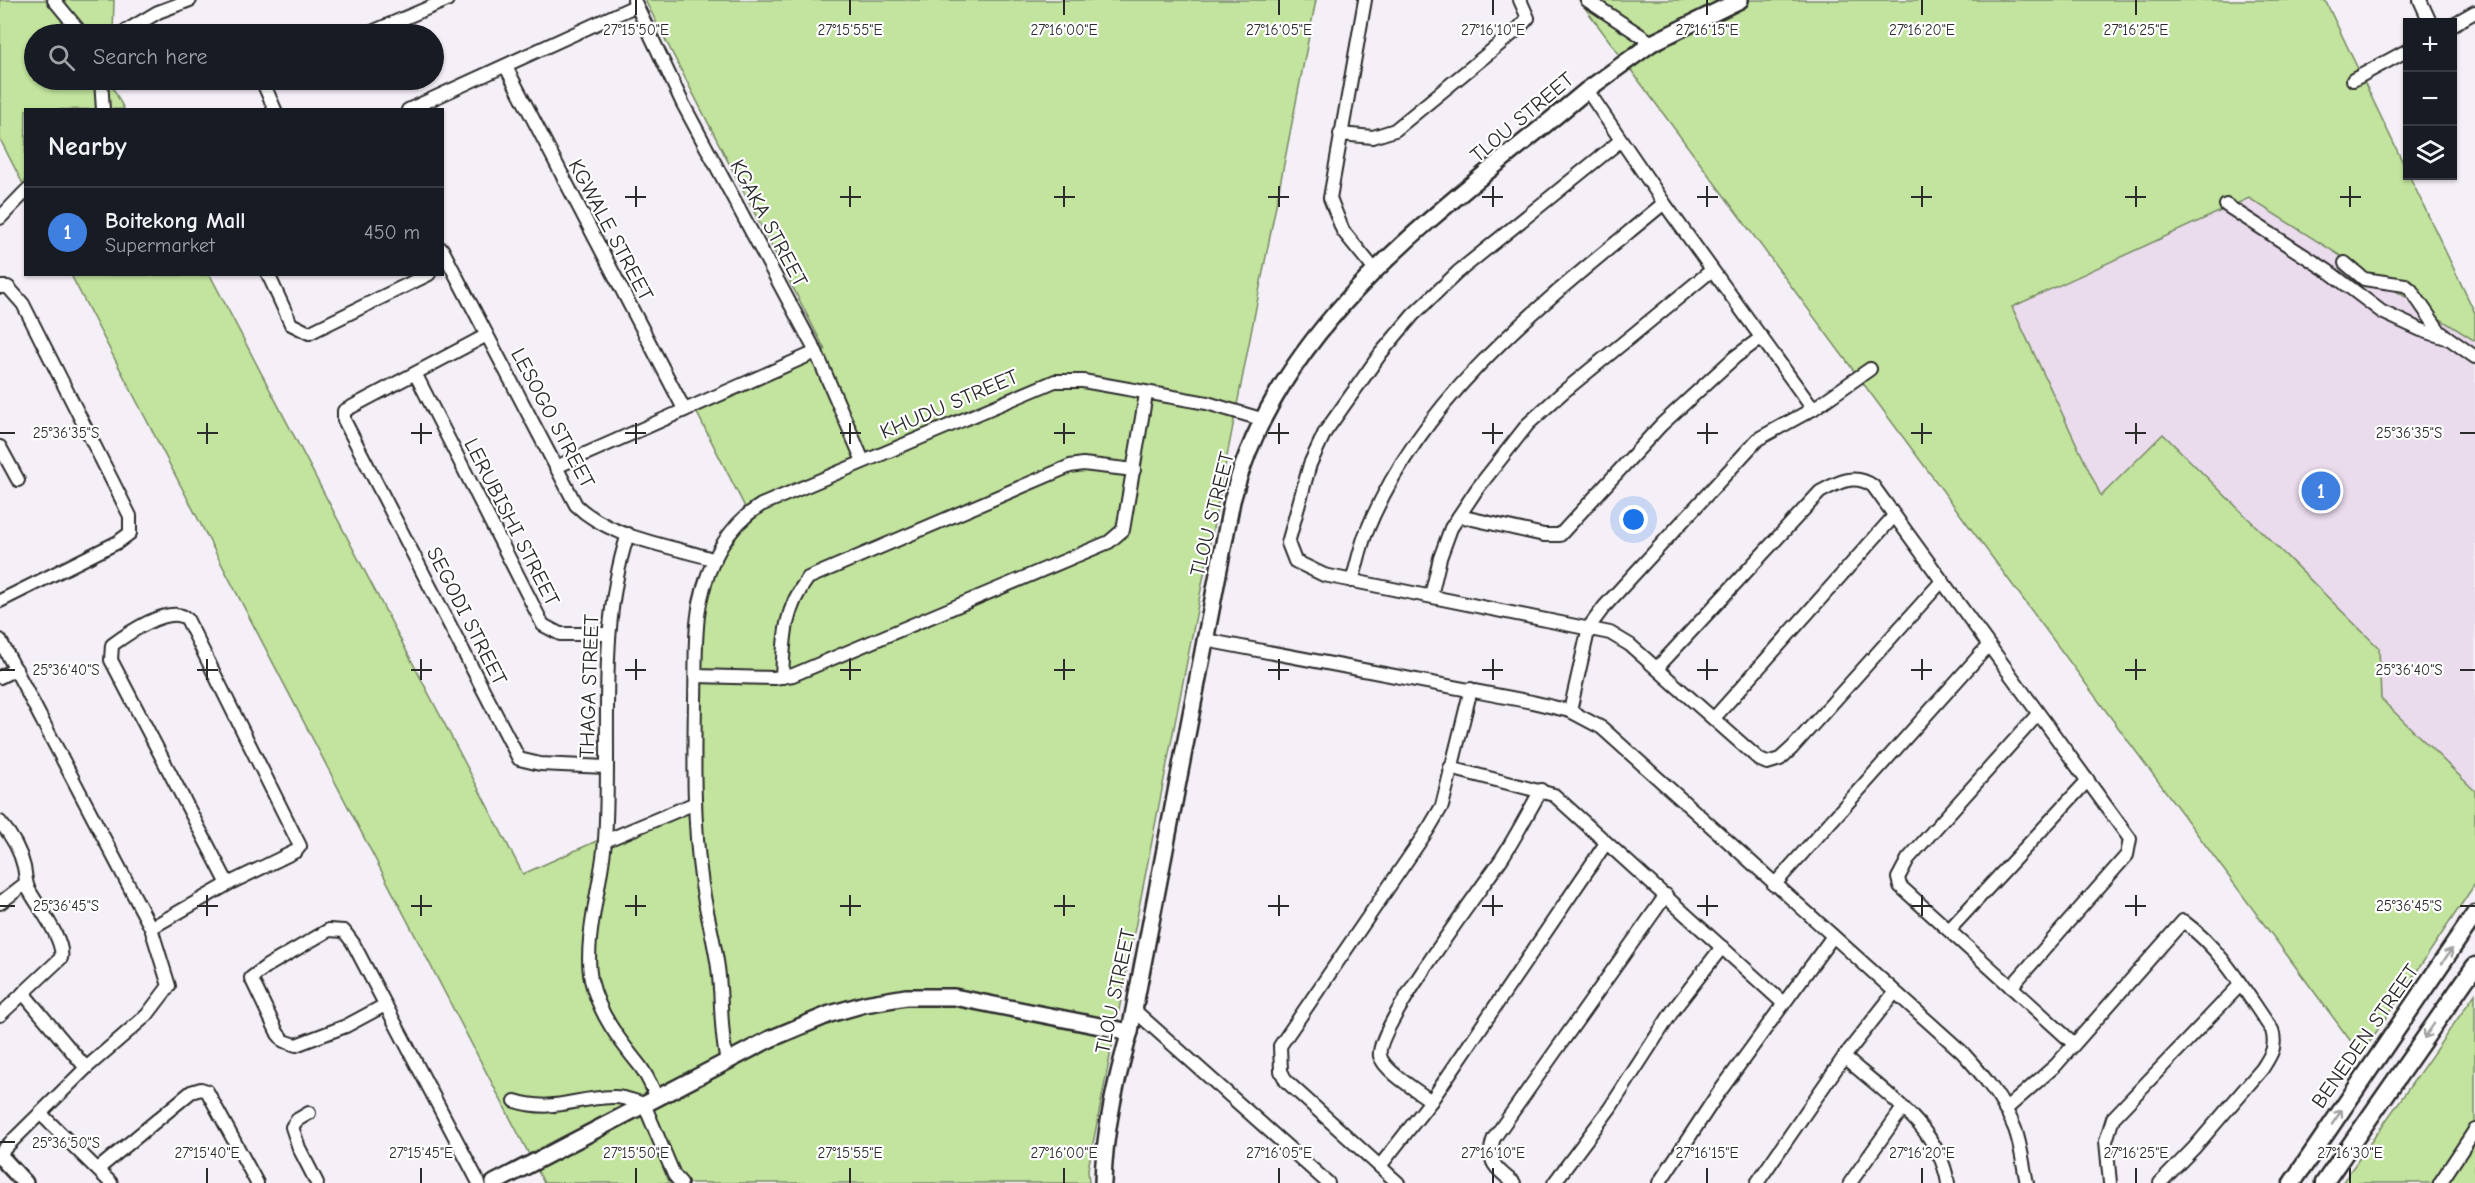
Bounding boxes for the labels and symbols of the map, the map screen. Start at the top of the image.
text: 27°15'50"E [603,21,669,39]
text: 27°15'55"E [817,21,883,39]
text: 27°16'00"E [1030,21,1098,39]
text: 27°16'05"E [1246,21,1312,39]
text: 27°16'10"E [1461,21,1525,39]
text: 27°16'15"E [1676,21,1738,39]
text: 27°16'20"E [1889,21,1955,39]
text: 27°16'25"E [2104,21,2168,39]
street label: TLOU STREET [1466,67,1578,167]
street label: KGWALE STREET [564,155,658,305]
street label: KGAKA STREET [725,155,813,291]
street label: LESOGO STREET [506,344,600,492]
street label: KHUDU STREET [876,364,1022,444]
text: 25°36'35"S [33,424,99,442]
text: 25°36'35"S [2376,424,2442,442]
street label: LERUBISHI STREET [459,434,565,610]
street label: TLOU STREET [1185,449,1239,579]
pin: 1 [2302,468,2340,514]
your location [1619,505,1648,534]
street label: SEGODI STREET [422,543,512,689]
street label: THAGA STREET [574,614,604,758]
text: 25°36'40"S [32,661,100,679]
text: 25°36'40"S [2375,661,2443,679]
text: 25°36'45"S [33,897,99,915]
text: 25°36'45"S [2376,897,2442,915]
street label: TLOU STREET [1090,926,1140,1056]
one-way arrow [2441,949,2453,965]
street label: BENEDEN STREET [2306,959,2424,1113]
one-way arrow [2423,1023,2435,1039]
one-way arrow [2331,1109,2343,1126]
text: 25°36'50"S [32,1134,100,1152]
text: 27°15'40"E [174,1144,240,1162]
text: 27°15'45"E [389,1144,453,1162]
text: 27°15'50"E [603,1144,669,1162]
text: 27°15'55"E [817,1144,883,1162]
text: 27°16'00"E [1030,1144,1098,1162]
text: 27°16'05"E [1246,1144,1312,1162]
text: 27°16'10"E [1461,1144,1525,1162]
text: 27°16'15"E [1676,1144,1738,1162]
text: 27°16'20"E [1889,1144,1955,1162]
text: 27°16'25"E [2104,1144,2168,1162]
text: 27°16'30"E [2317,1144,2383,1162]

